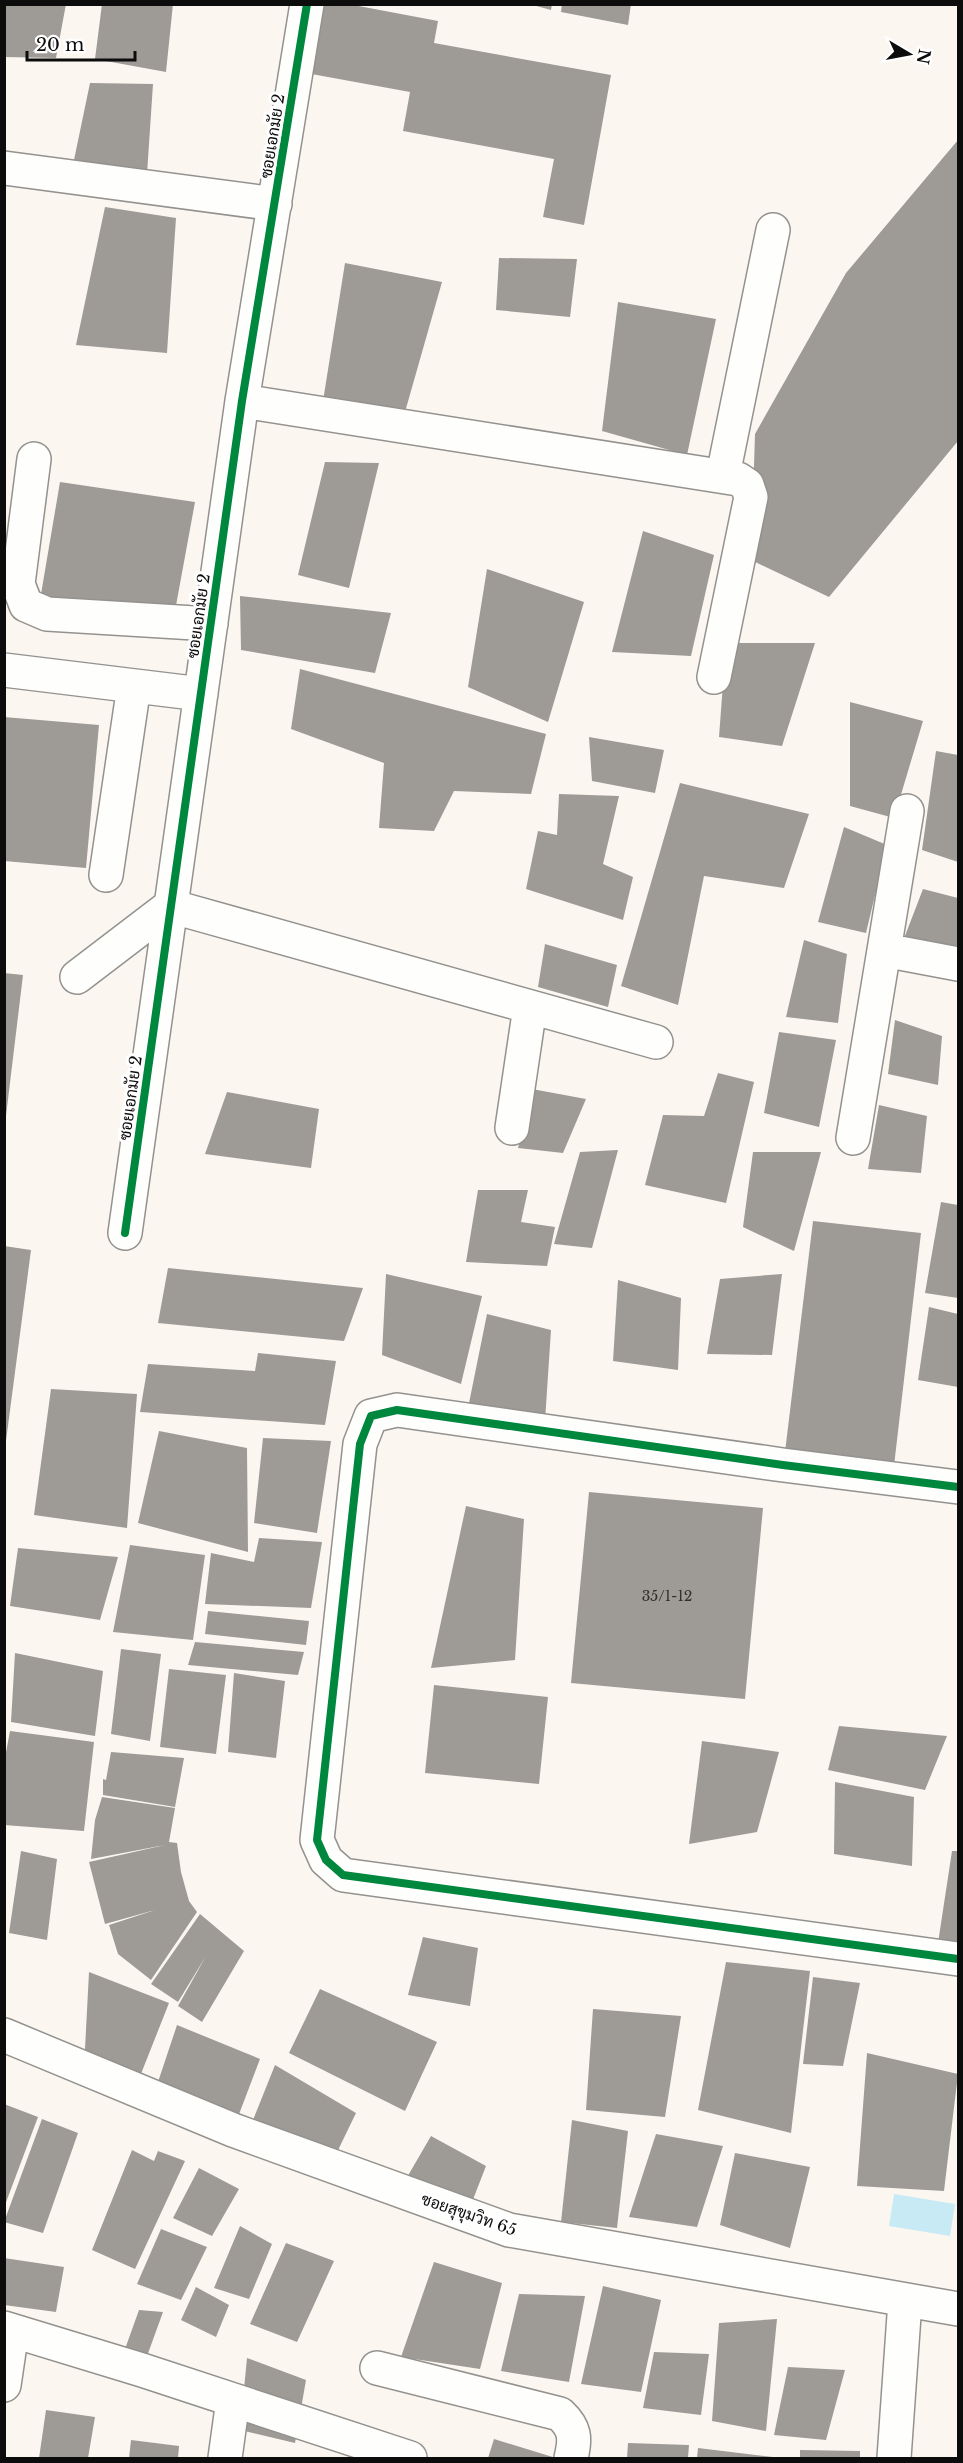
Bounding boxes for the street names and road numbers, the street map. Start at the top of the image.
street label: ซอยเอกมัย 2 [255,92,289,180]
street label: ซอยเอกมัย 2 [182,572,214,660]
street label: ซอยเอกมัย 2 [114,1054,146,1142]
street label: ซอยสุขุมวิท 65 [418,2188,519,2242]

